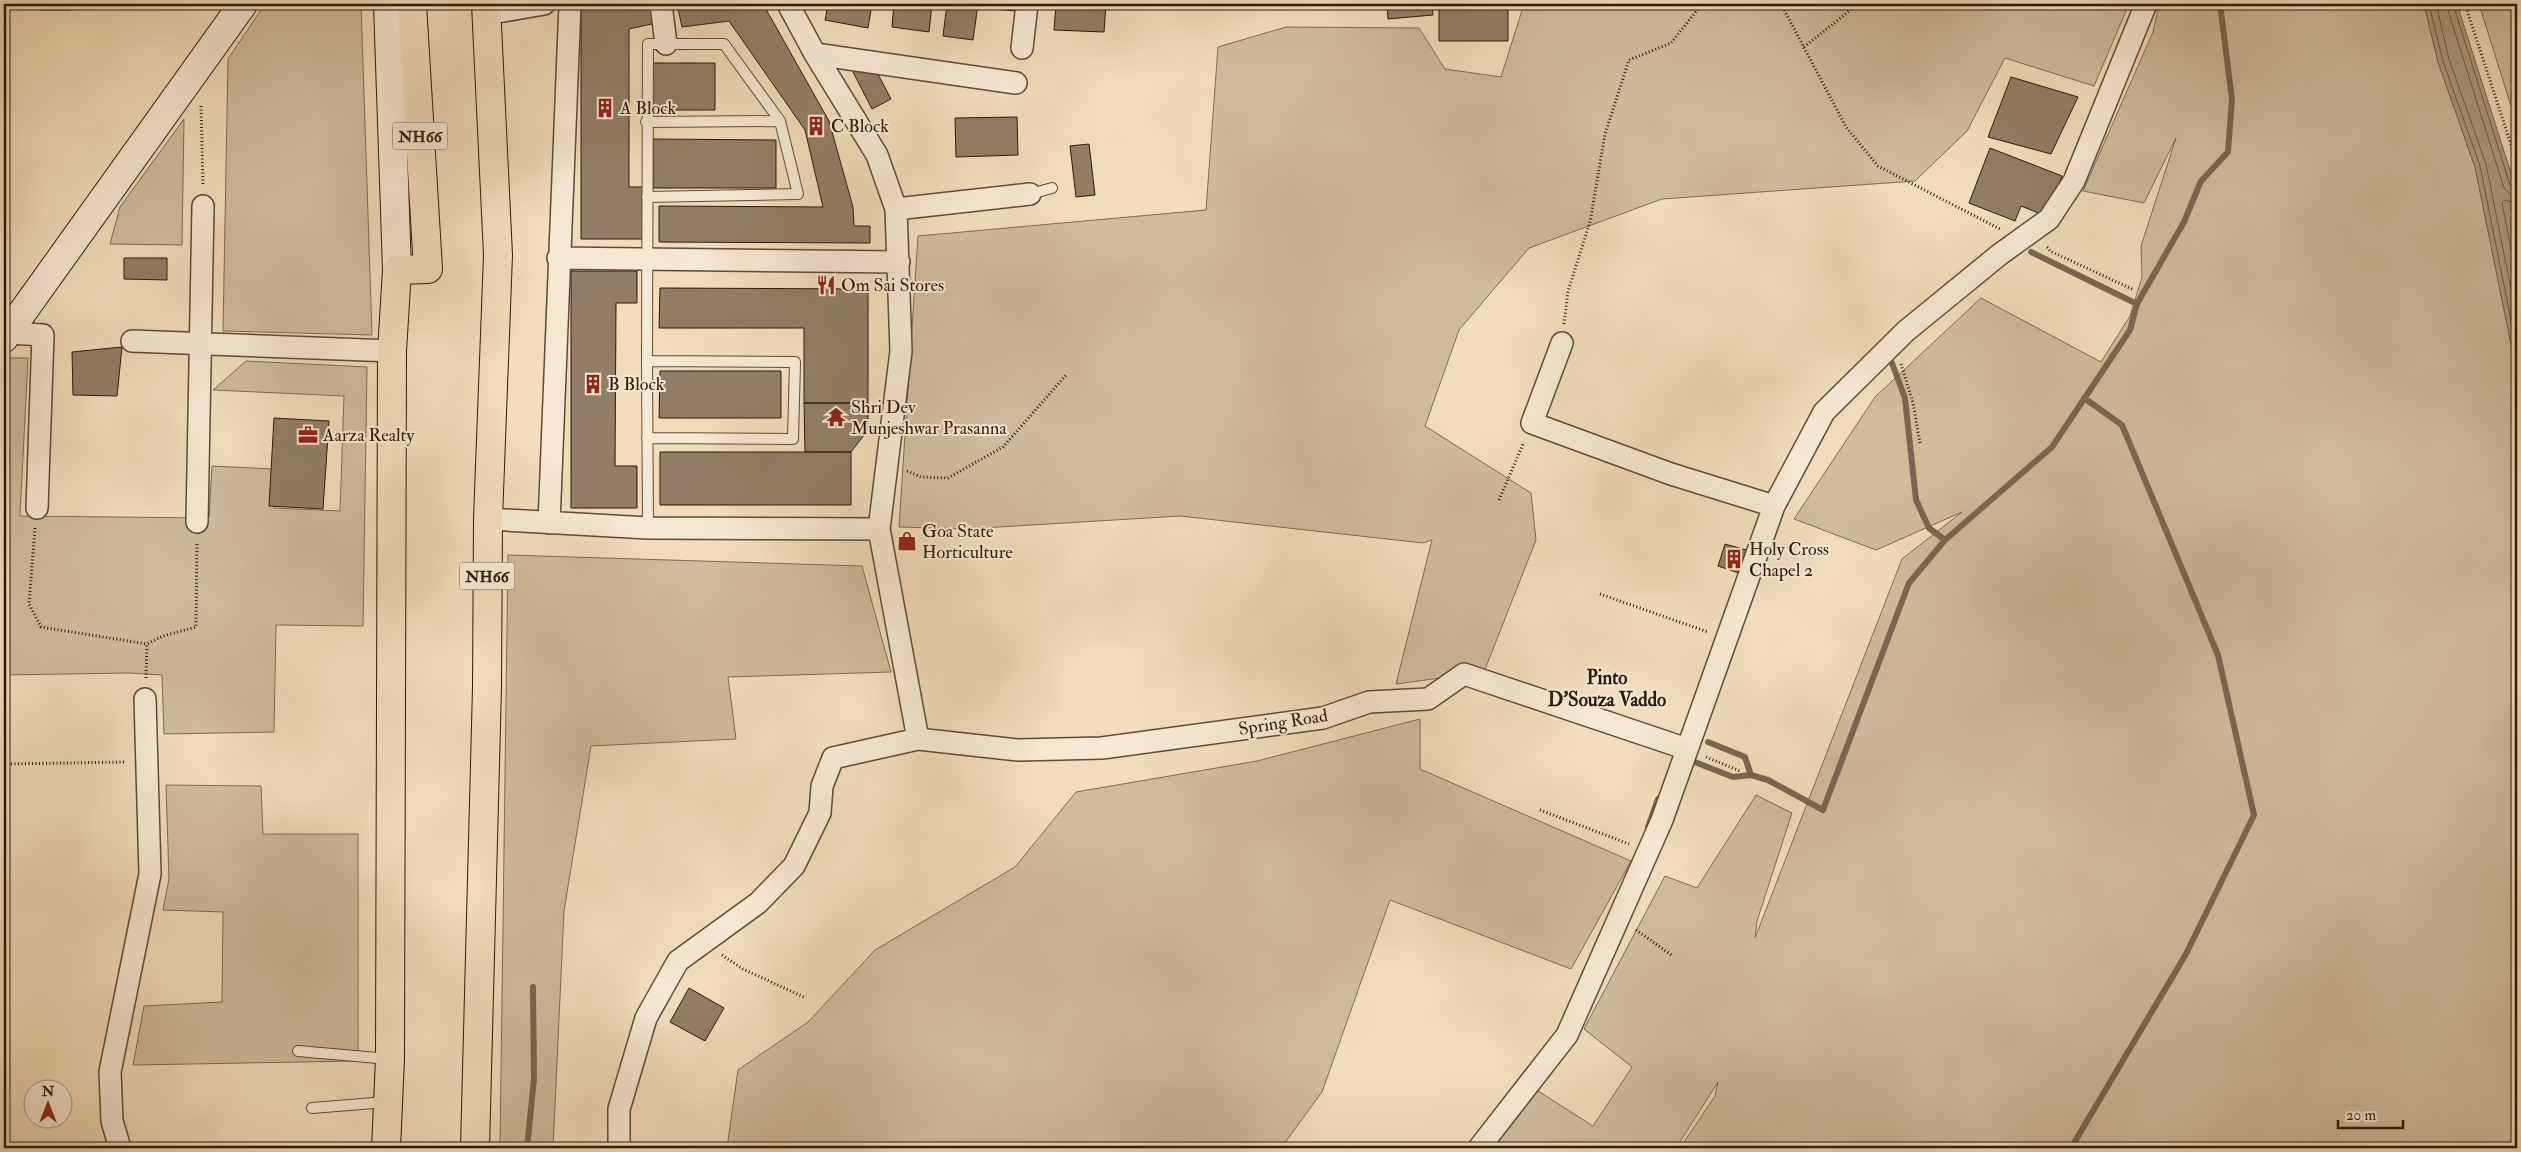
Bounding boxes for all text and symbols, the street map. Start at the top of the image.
building icon: A Block [594,97,616,119]
place label: A Block [619,97,676,120]
building icon: C Block [805,115,827,137]
place label: C Block [831,115,889,138]
road number: NH66 [392,122,448,150]
restaurant icon: Om Sai Stores [815,274,837,296]
place label: Om Sai Stores [841,274,944,297]
building icon: B Block [582,373,604,395]
place label: B Block [608,373,665,396]
place label: Shri Dev Munjeshwar Prasanna [851,396,1007,440]
temple icon: Shri Dev Munjeshwar Prasanna [825,406,847,428]
office icon: Aarza Realty [297,424,319,446]
place label: Aarza Realty [322,424,415,447]
place label: Goa State Horticulture [922,520,1013,564]
shop icon: Goa State Horticulture [896,530,918,552]
place label: Holy Cross Chapel 2 [1749,538,1829,582]
building icon: Holy Cross Chapel 2 [1723,548,1745,570]
road number: NH66 [460,562,514,590]
district label: Pinto D’Souza Vaddo [1548,666,1666,712]
street label: Spring Road [1237,704,1330,741]
north arrow [22,1080,72,1130]
text: N [41,1083,55,1100]
scale bar [2338,1097,2404,1129]
text: 20 m [2346,1106,2376,1125]

